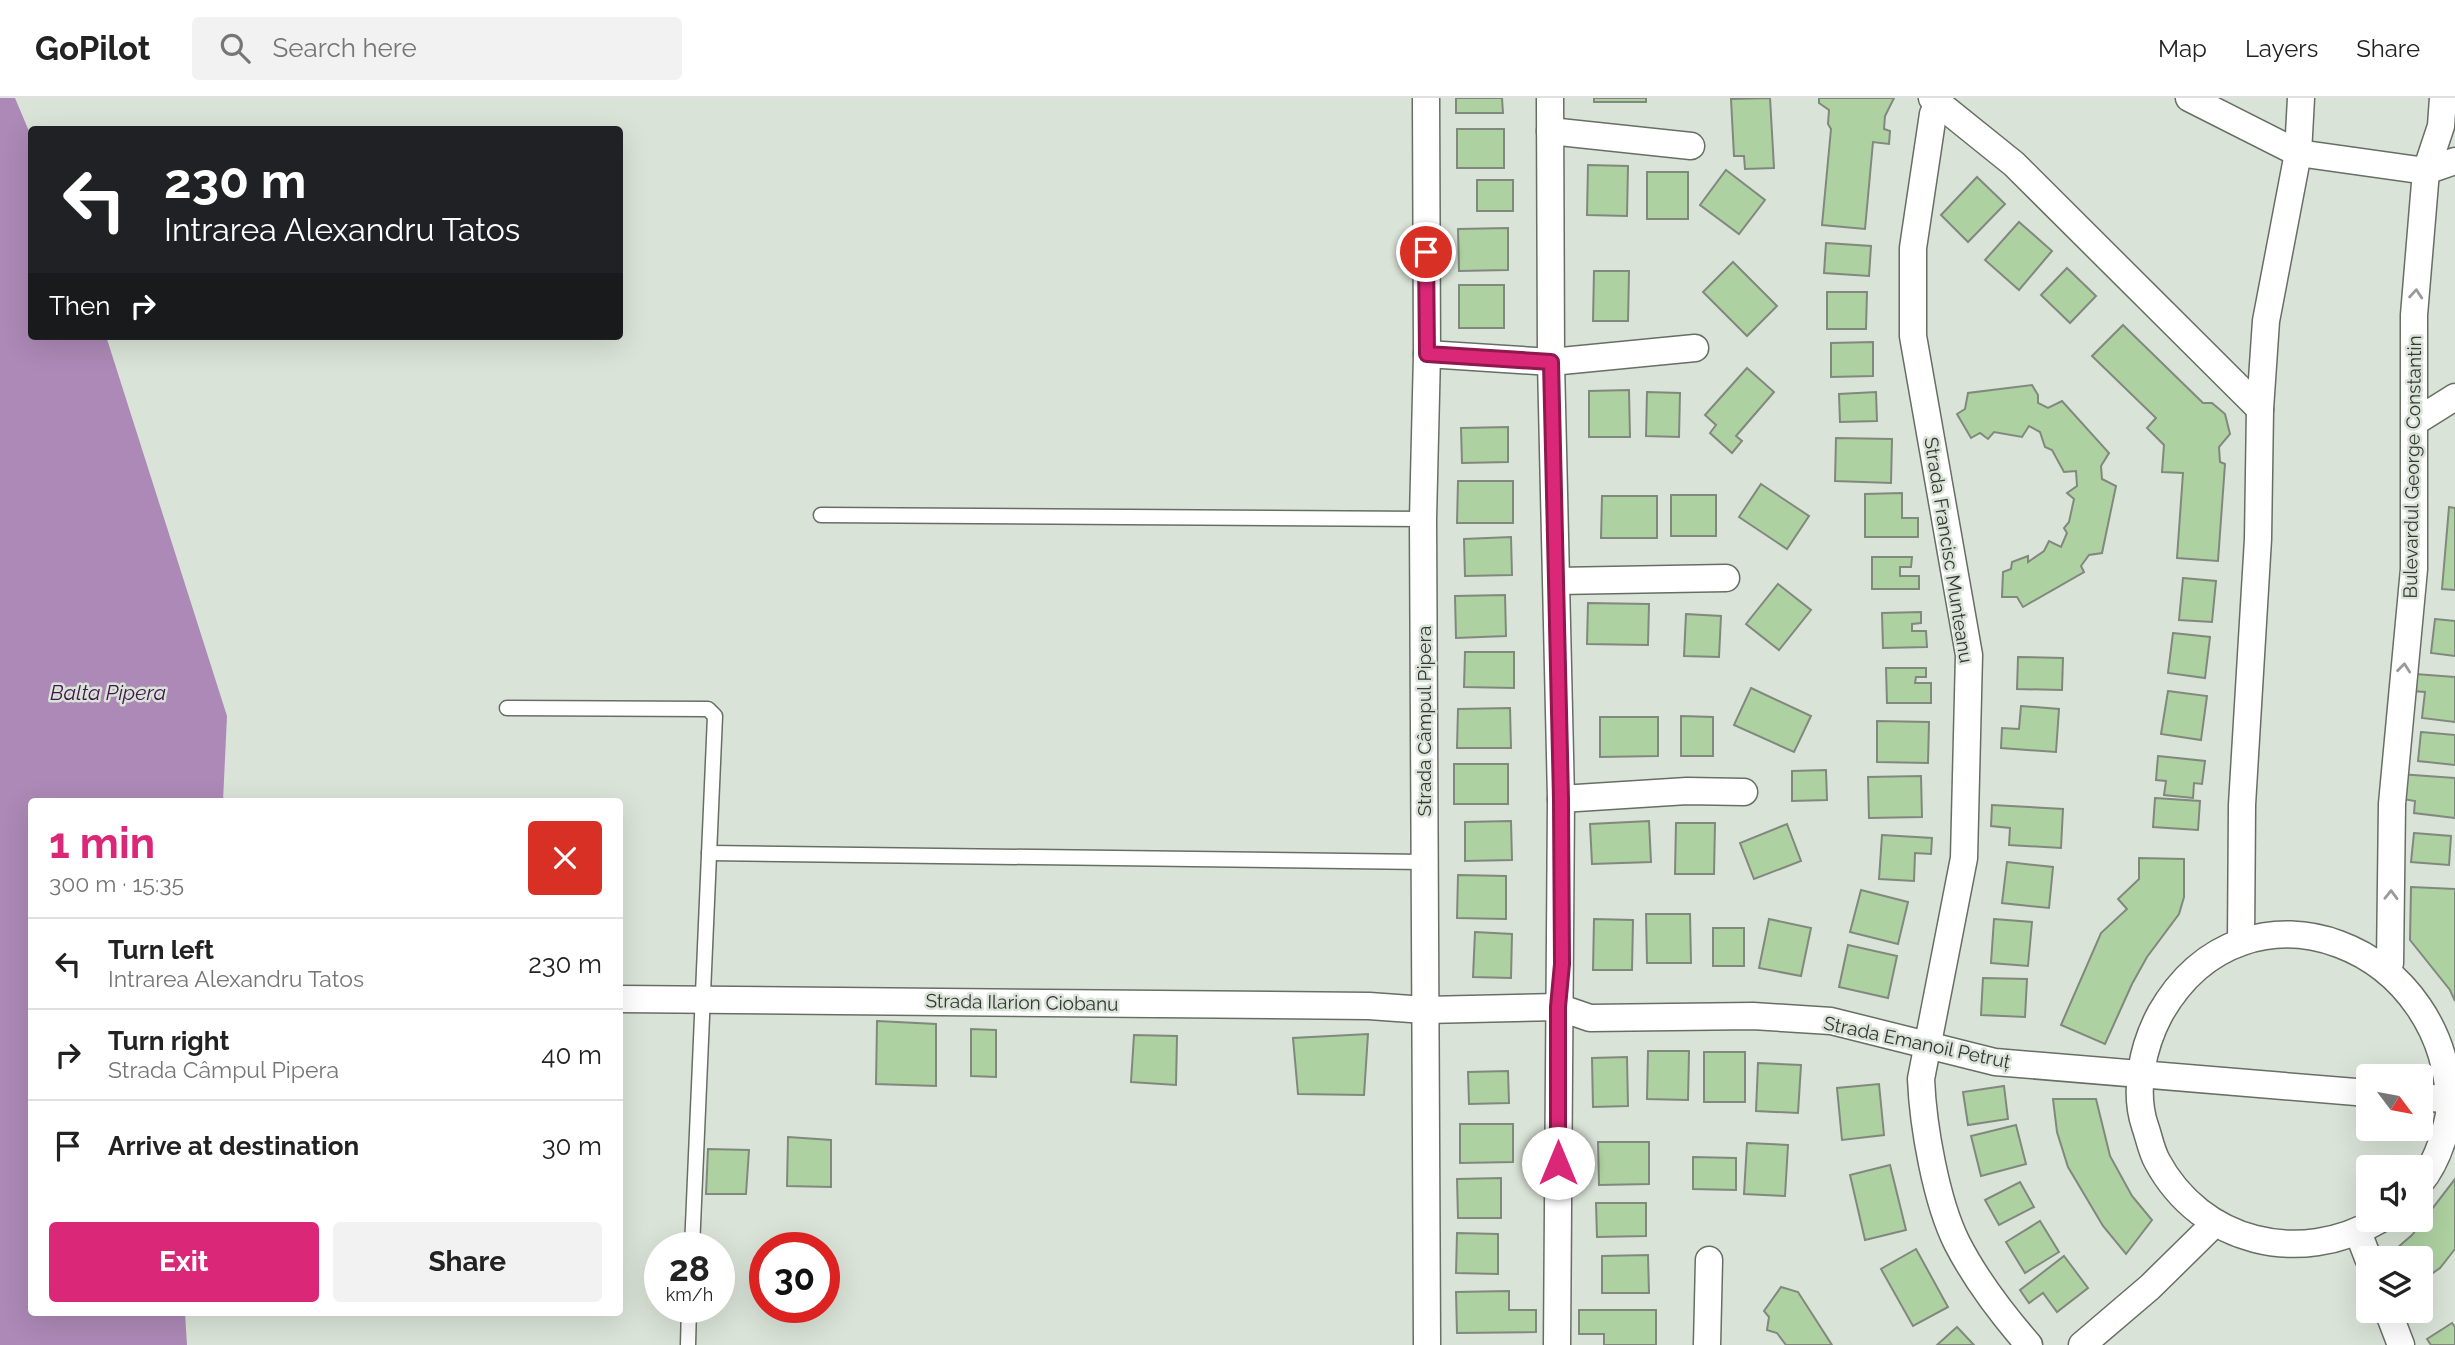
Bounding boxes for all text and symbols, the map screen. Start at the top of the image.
search box [192,17,682,80]
text: GoPilot [35,29,150,68]
icon: search [216,29,254,67]
text: Search here [272,33,417,63]
text: Map [2158,34,2207,63]
text: Layers [2245,34,2318,63]
text: Share [2356,34,2420,63]
text: 230 m [164,152,306,209]
icon: left [49,154,140,245]
text: Intrarea Alexandru Tatos [164,211,520,248]
pin [1396,222,1456,282]
icon: arrive [1407,233,1445,271]
icon: right [124,287,162,325]
one-way arrow [2408,288,2423,299]
text: Then [49,291,110,321]
street label: Bulevardul George Constantin [2399,335,2425,599]
street label: Strada Francisc Munteanu [1920,436,1978,664]
street label: Strada Câmpul Pipera [1413,626,1435,816]
one-way arrow [2396,662,2411,673]
water label: Balta Pipera [50,680,166,705]
text: 1 min [49,819,155,868]
button: close [528,821,602,895]
text: 300 m · 15:35 [49,870,184,897]
one-way arrow [2383,889,2399,900]
text: Turn left [108,935,214,965]
icon: left [49,945,87,983]
text: 230 m [528,949,602,979]
text: Intrarea Alexandru Tatos [108,965,364,992]
street label: Strada Ilarion Ciobanu [925,989,1119,1015]
street label: Strada Emanoil Petruț [1822,1011,2013,1073]
text: Turn right [108,1026,229,1056]
icon: right [49,1036,87,1074]
text: 40 m [541,1040,602,1070]
text: Strada Câmpul Pipera [108,1056,339,1083]
north arrow [2356,1064,2432,1141]
map controls [2356,1064,2433,1323]
position arrow [1521,1126,1595,1200]
icon: arrive [49,1127,87,1165]
text: Arrive at destination [108,1131,359,1161]
text: 30 m [542,1131,602,1161]
button: sound [2356,1155,2433,1232]
button: Exit [49,1222,319,1302]
button: Share [333,1222,602,1302]
speed limit sign: 30 [749,1232,840,1323]
button: layers [2356,1246,2433,1323]
text: 28 [669,1248,710,1289]
text: km/h [666,1284,713,1305]

